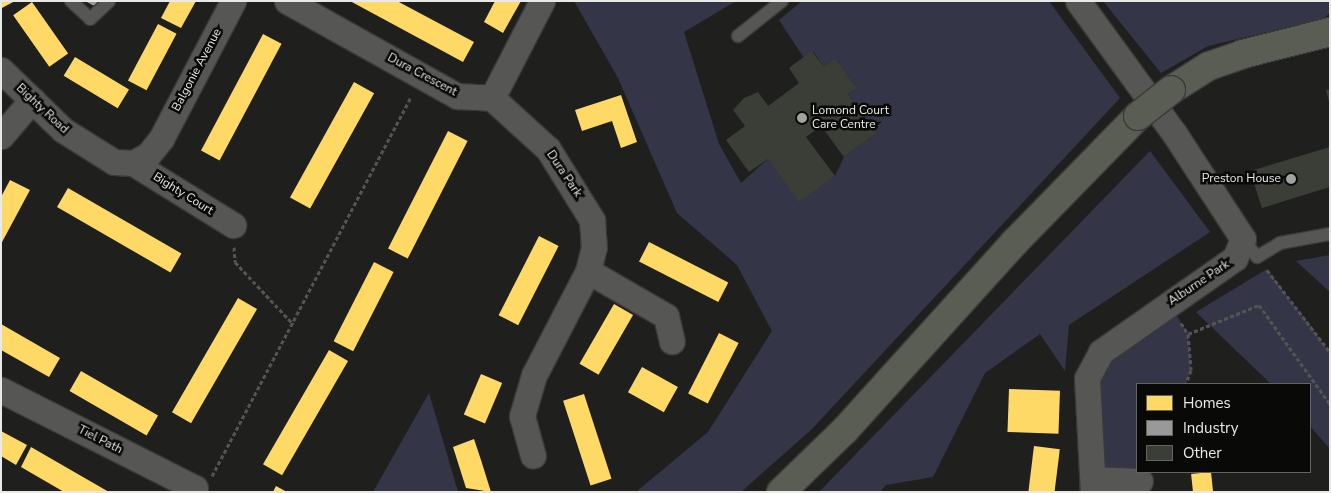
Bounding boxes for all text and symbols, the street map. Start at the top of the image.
street label: Balgonie Avenue [169,26,225,114]
street label: Dura Crescent [385,51,459,99]
street label: Bighty Road [13,81,71,137]
place label: Lomond Court Care Centre [812,104,889,132]
marker: Lomond Court Care Centre [796,112,808,124]
street label: Dura Park [543,148,585,200]
street label: Bighty Court [150,170,216,218]
place label: Preston House [1202,172,1281,186]
marker: Preston House [1285,173,1297,185]
street label: Alburne Park [1166,257,1232,309]
legend [1136,383,1311,473]
text: Homes [1183,393,1231,413]
text: Industry [1183,418,1238,438]
street label: Tiel Path [75,423,125,457]
text: Other [1183,443,1222,463]

